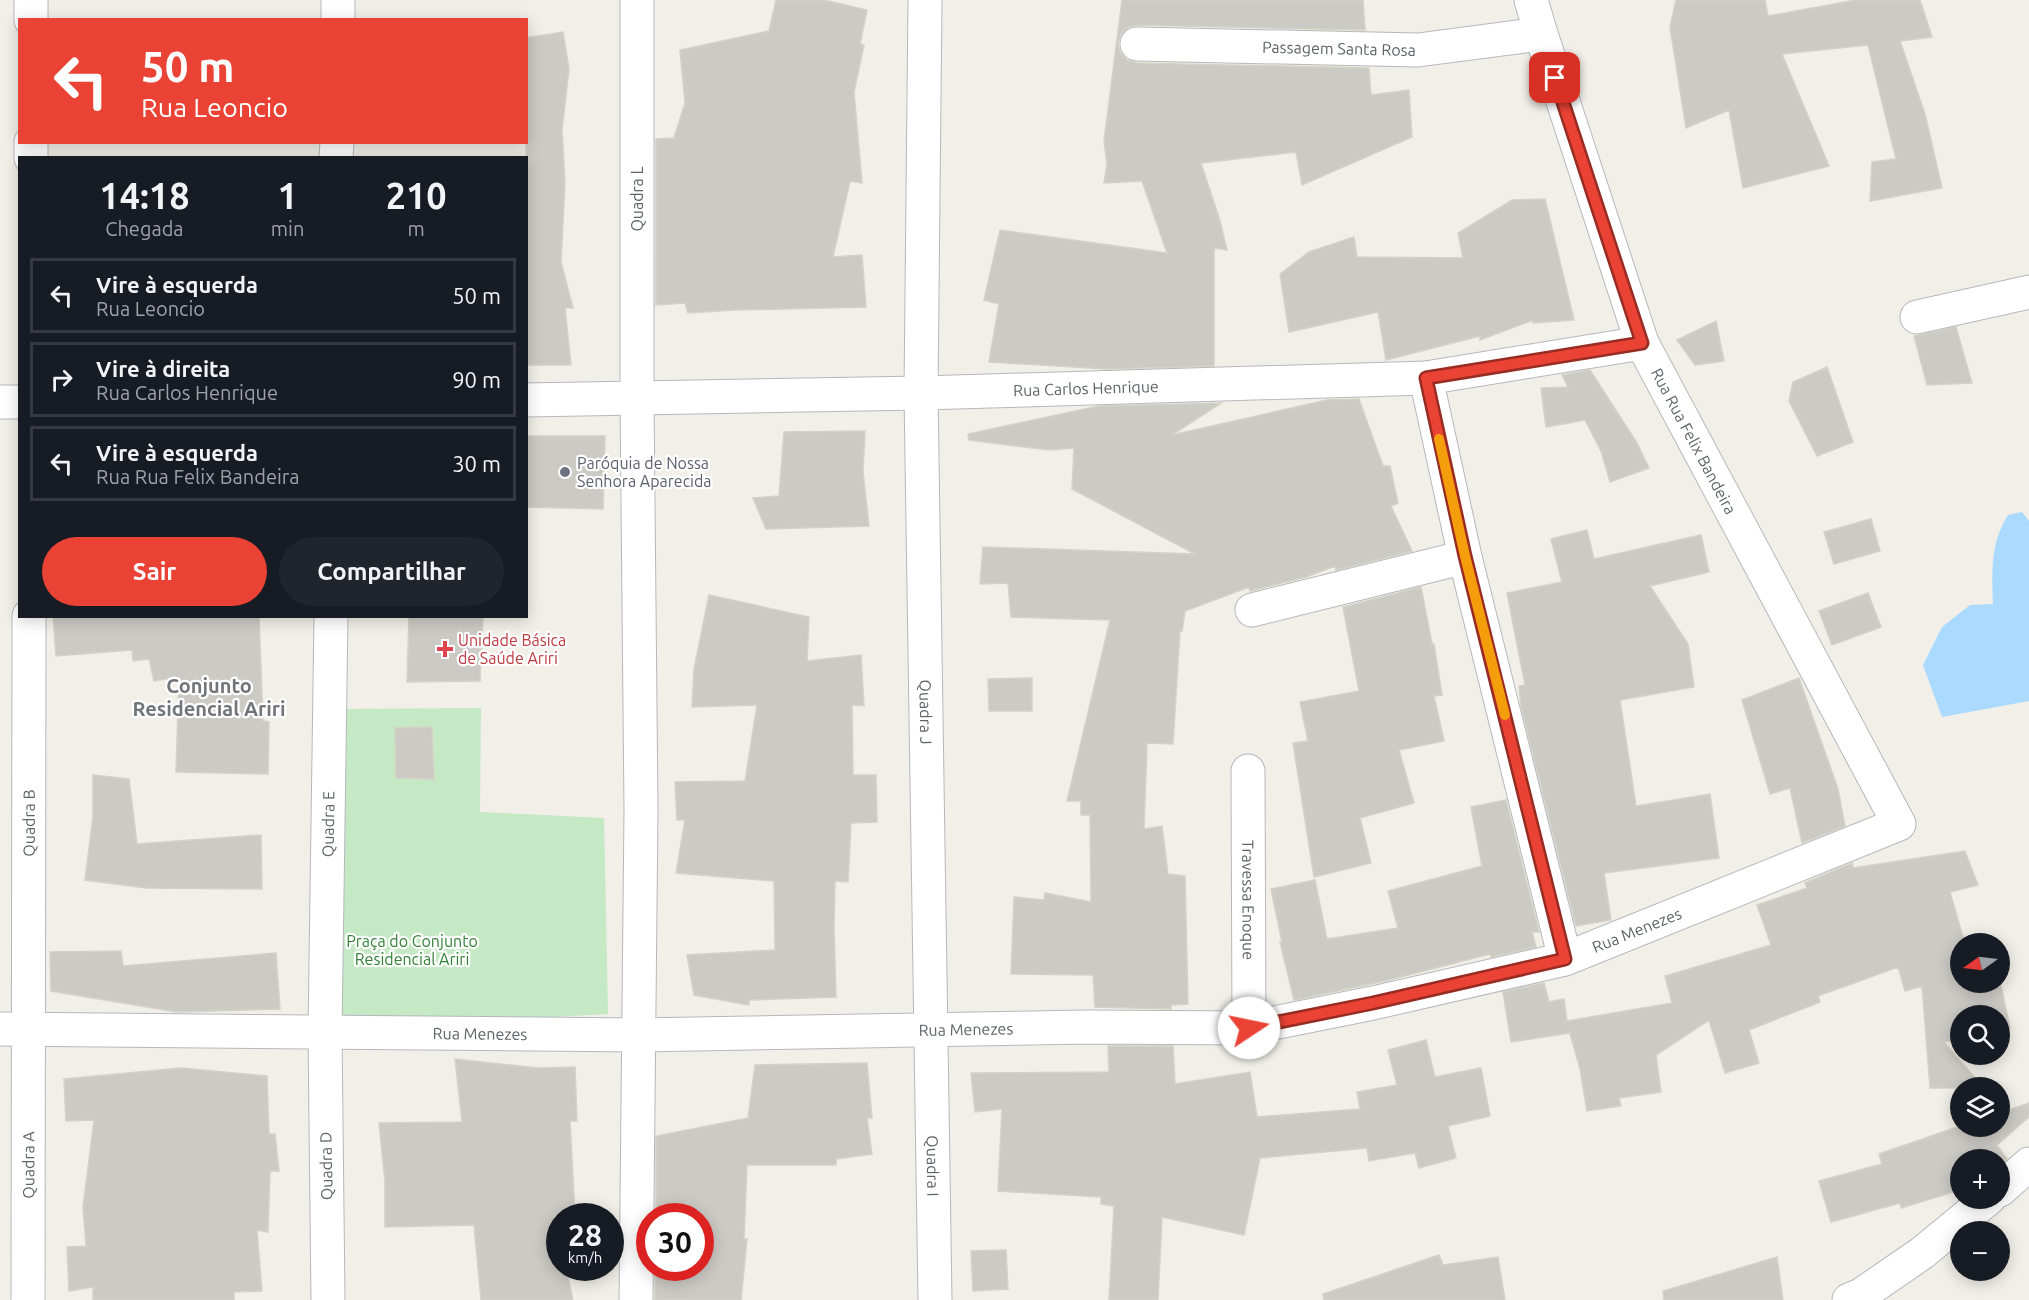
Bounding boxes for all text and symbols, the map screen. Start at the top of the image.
street label: Passagem Santa Rosa [1262,38,1416,59]
icon: left [42,42,120,120]
text: 50 m [141,43,235,90]
pin [1529,52,1580,103]
icon: arrive [1538,61,1571,94]
text: Rua Leoncio [141,92,288,122]
street label: Quadra L [628,166,646,232]
text: 14:18 [99,175,189,216]
text: 1 [277,175,298,216]
text: 210 [386,175,447,216]
text: Chegada [105,217,184,240]
text: min [271,217,304,240]
text: m [408,217,425,240]
text: Vire à esquerda [96,272,258,297]
icon: left [45,279,78,312]
text: 50 m [452,283,501,308]
text: Rua Leoncio [96,297,205,320]
text: Vire à direita [96,356,230,381]
icon: right [45,363,78,396]
street label: Rua Rua Felix Bandeira [1648,365,1740,517]
text: 90 m [452,367,501,392]
street label: Rua Carlos Henrique [1013,377,1159,399]
text: Rua Carlos Henrique [96,381,278,404]
text: Vire à esquerda [96,440,258,465]
icon: left [45,447,78,480]
text: 30 m [452,451,501,476]
place label: Paróquia de Nossa Senhora Aparecida [577,454,712,490]
text: Rua Rua Felix Bandeira [96,465,300,488]
marker: Paróquia de Nossa Senhora Aparecida [558,465,572,479]
button: Sair [42,537,267,606]
button: Compartilhar [279,537,504,606]
place label: Unidade Básica de Saúde Ariri [458,631,566,667]
marker: Unidade Básica de Saúde Ariri [436,640,454,658]
district label: Conjunto Residencial Ariri [132,674,286,720]
street label: Quadra J [916,679,935,745]
street label: Quadra B [20,789,38,857]
street label: Quadra E [319,791,337,857]
street label: Travessa Enoque [1239,840,1258,960]
street label: Rua Menezes [1589,904,1684,956]
park label: Praça do Conjunto Residencial Ariri [346,932,478,968]
north arrow [1950,933,2010,993]
map controls [1950,933,2010,1281]
position arrow [1217,996,1281,1060]
button: search [1950,1005,2010,1065]
street label: Rua Menezes [918,1019,1014,1039]
street label: Rua Menezes [433,1024,527,1043]
button: layers [1950,1077,2010,1137]
street label: Quadra A [19,1131,37,1199]
street label: Quadra D [316,1132,336,1200]
street label: Quadra I [923,1135,942,1197]
button: + [1950,1149,2010,1209]
speed limit sign: 30 [636,1203,714,1281]
text: 28 [568,1218,602,1252]
button: − [1950,1221,2010,1281]
text: km/h [568,1249,602,1266]

